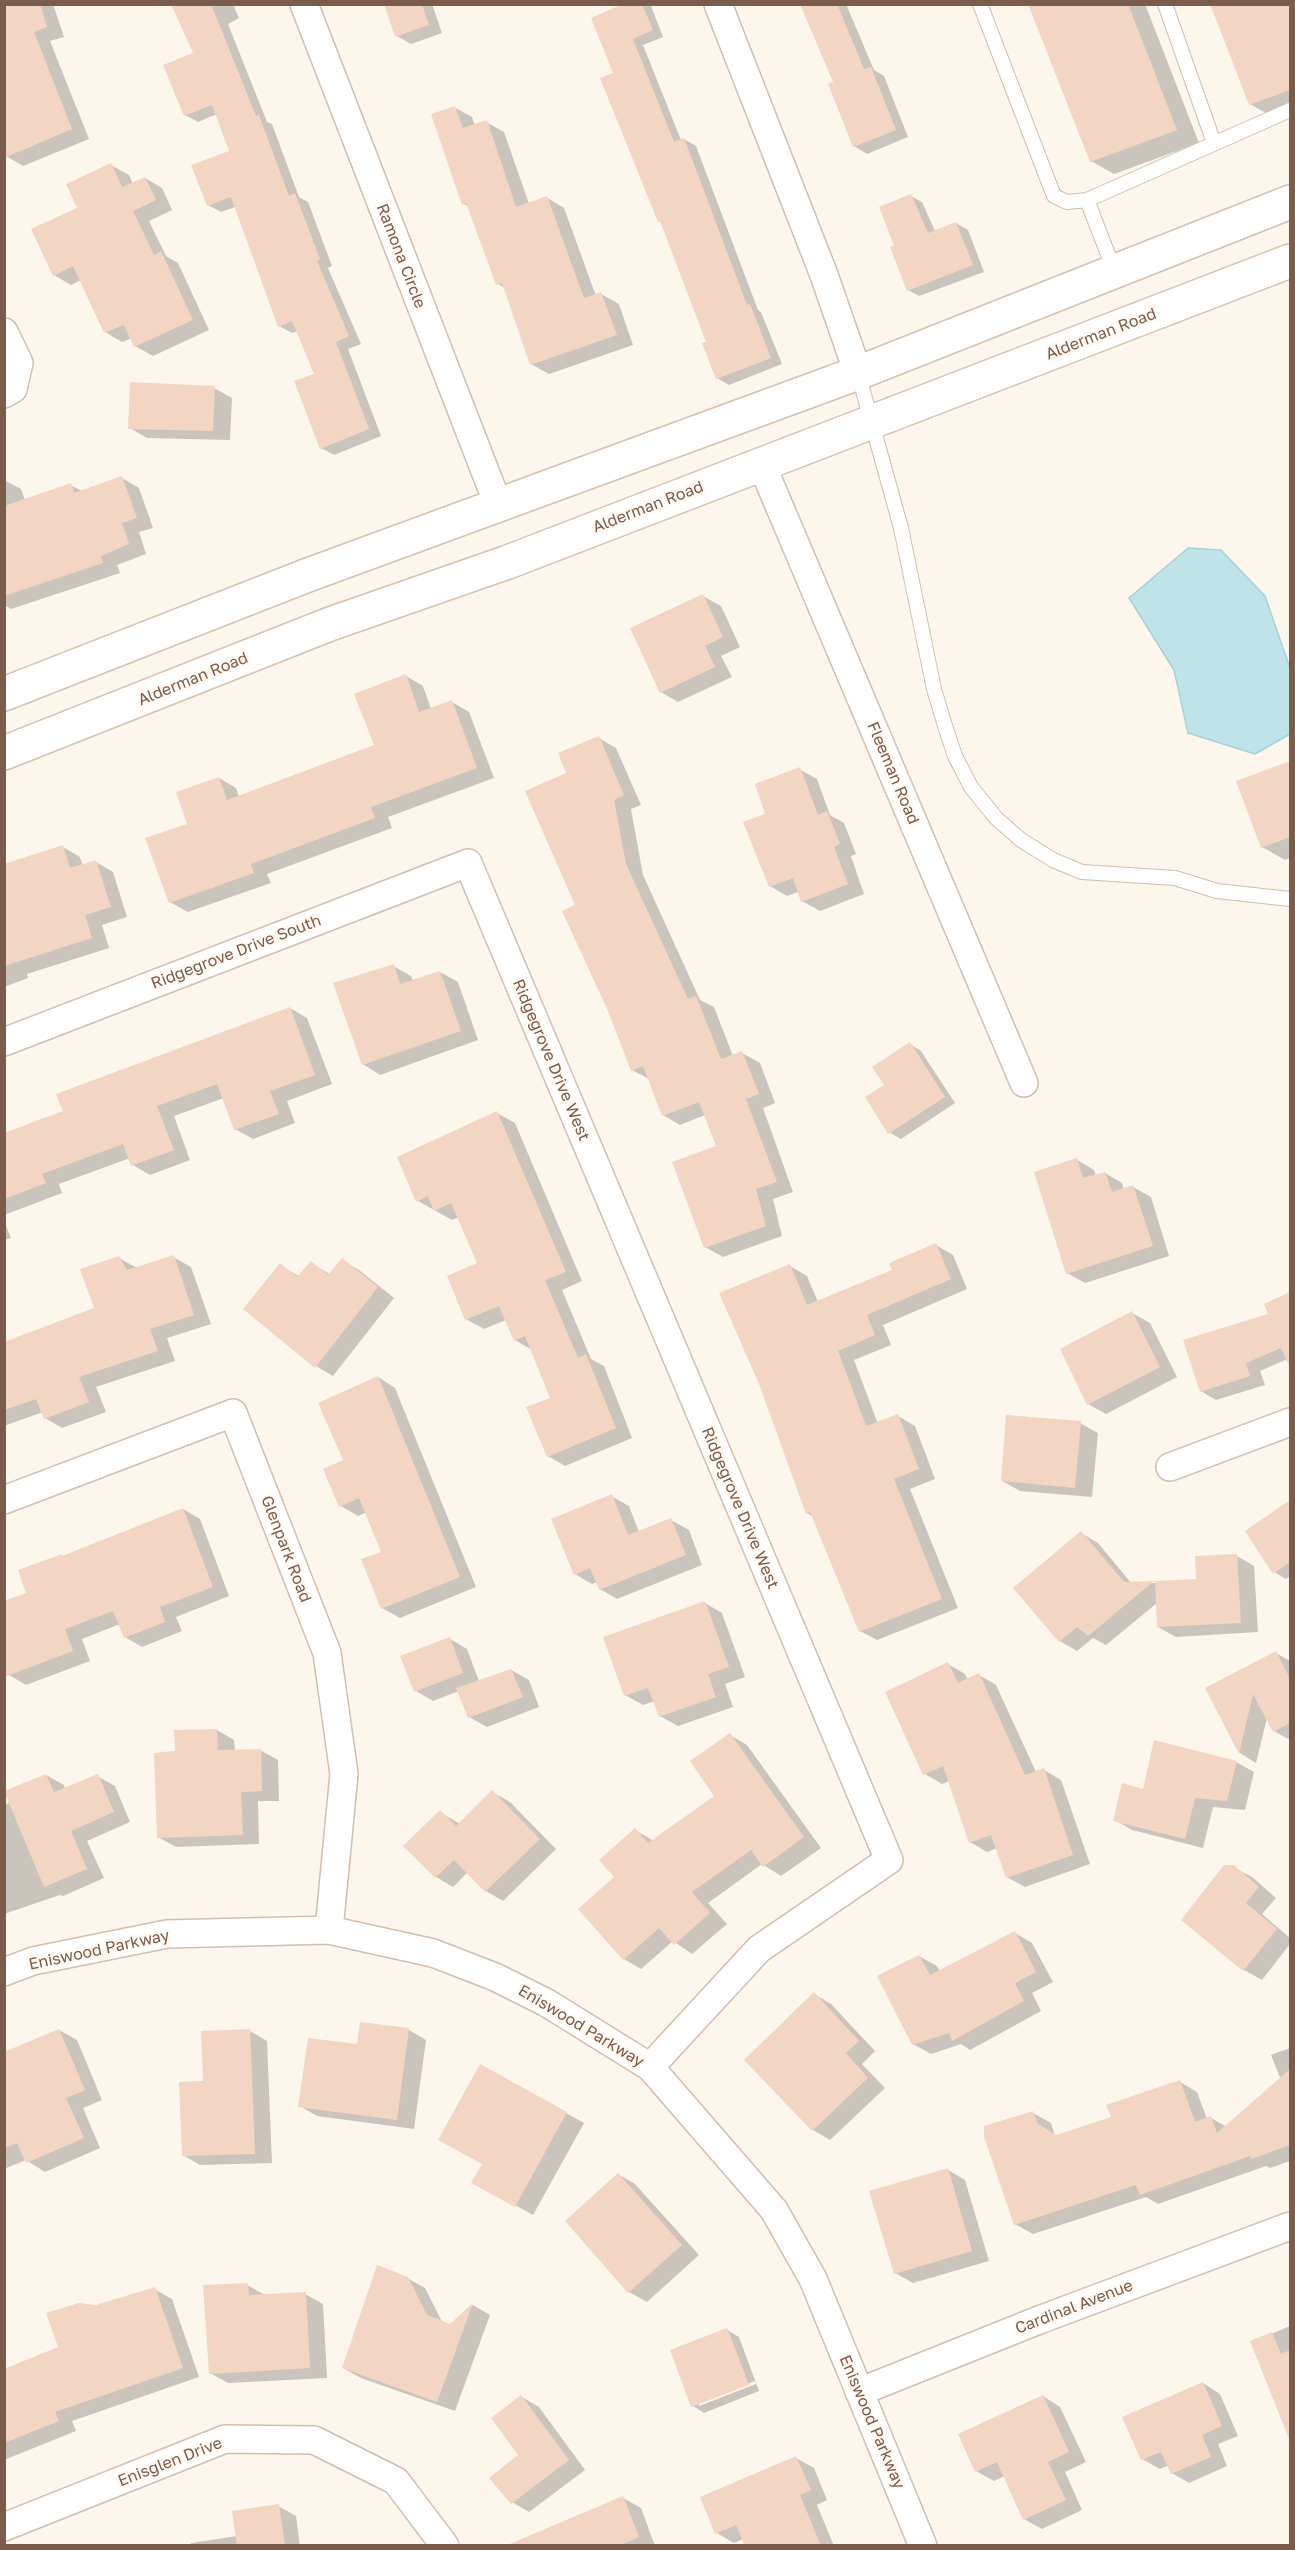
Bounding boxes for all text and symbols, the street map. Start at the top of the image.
street label: Ramona Circle [372,201,430,311]
street label: Alderman Road [1043,304,1159,364]
street label: Alderman Road [590,477,706,537]
street label: Alderman Road [135,648,251,710]
street label: Fleeman Road [863,719,923,827]
street label: Ridgegrove Drive South [148,911,324,993]
street label: Ridgegrove Drive West [508,976,594,1144]
street label: Ridgegrove Drive West [697,1424,783,1592]
street label: Glenpark Road [257,1493,315,1605]
street label: Eniswood Parkway [27,1926,171,1974]
street label: Eniswood Parkway [515,1981,647,2071]
street label: Cardinal Avenue [1012,2276,1136,2338]
street label: Eniswood Parkway [835,2352,909,2492]
street label: Enisglen Drive [115,2433,225,2491]

